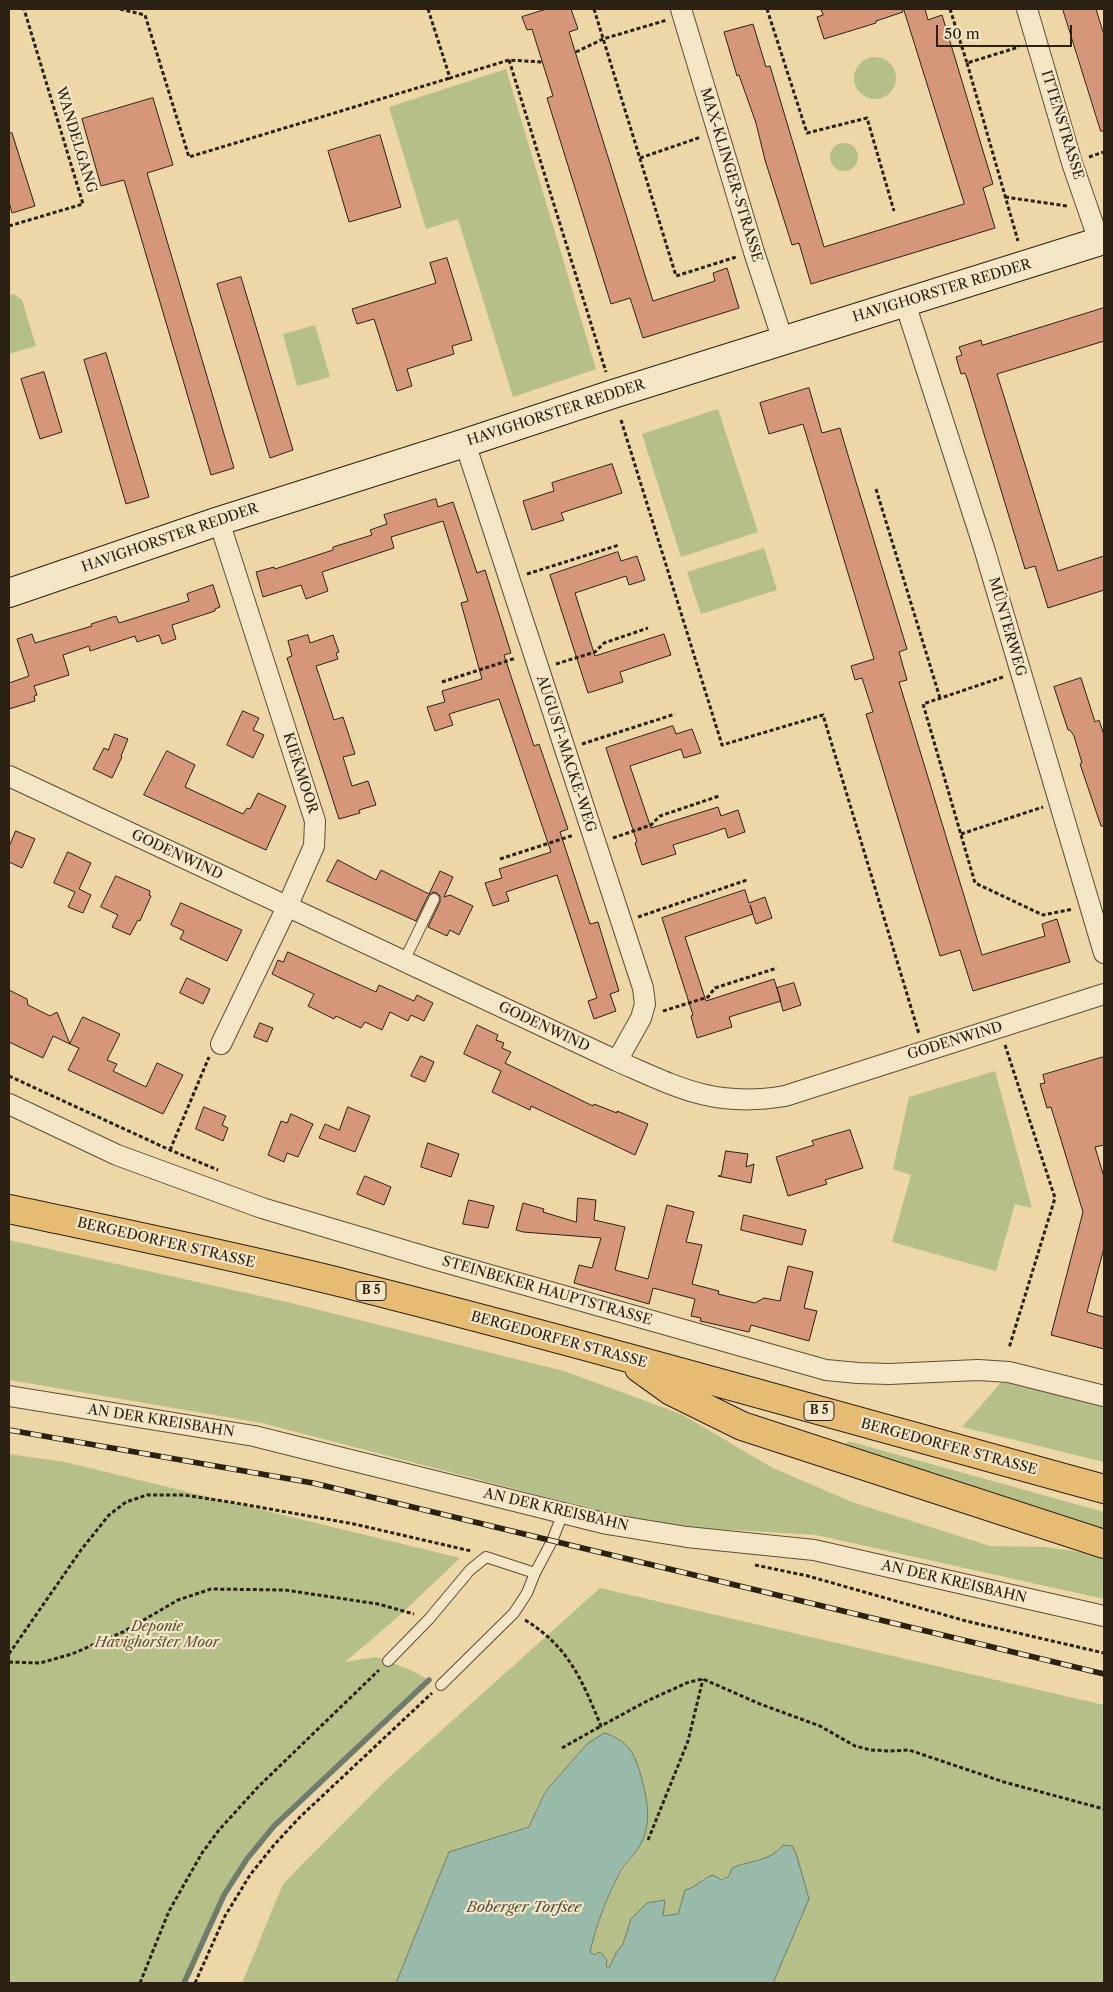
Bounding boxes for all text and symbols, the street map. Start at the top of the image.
scale bar [938,15,1074,47]
text: 50 m [944,24,980,43]
street label: ITTENSTRASSE [1037,68,1087,182]
street label: WANDELGANG [52,85,100,195]
street label: MAX-KLINGER-STRASSE [696,86,766,264]
street label: HAVIGHORSTER REDDER [851,256,1033,326]
street label: HAVIGHORSTER REDDER [465,376,647,450]
street label: HAVIGHORSTER REDDER [79,500,261,576]
street label: MÜNTERWEG [985,575,1029,679]
street label: AUGUST-MACKE-WEG [533,673,599,835]
street label: KIEKMOOR [279,730,321,816]
street label: GODENWIND [129,827,225,883]
street label: GODENWIND [496,999,592,1055]
street label: GODENWIND [905,1019,1005,1063]
street label: BERGEDORFER STRASSE [75,1214,257,1272]
street label: STEINBEKER HAUPTSTRASSE [440,1253,654,1329]
road number: B 5 [356,1282,386,1300]
street label: BERGEDORFER STRASSE [469,1308,649,1372]
street label: AN DER KREISBAHN [86,1401,236,1441]
road number: B 5 [804,1402,834,1420]
street label: BERGEDORFER STRASSE [859,1415,1039,1479]
street label: AN DER KREISBAHN [482,1485,630,1535]
street label: AN DER KREISBAHN [880,1557,1028,1607]
park label: Deponie Havighorster Moor [95,1619,219,1651]
water label: Boberger Torfsee [466,1899,582,1917]

